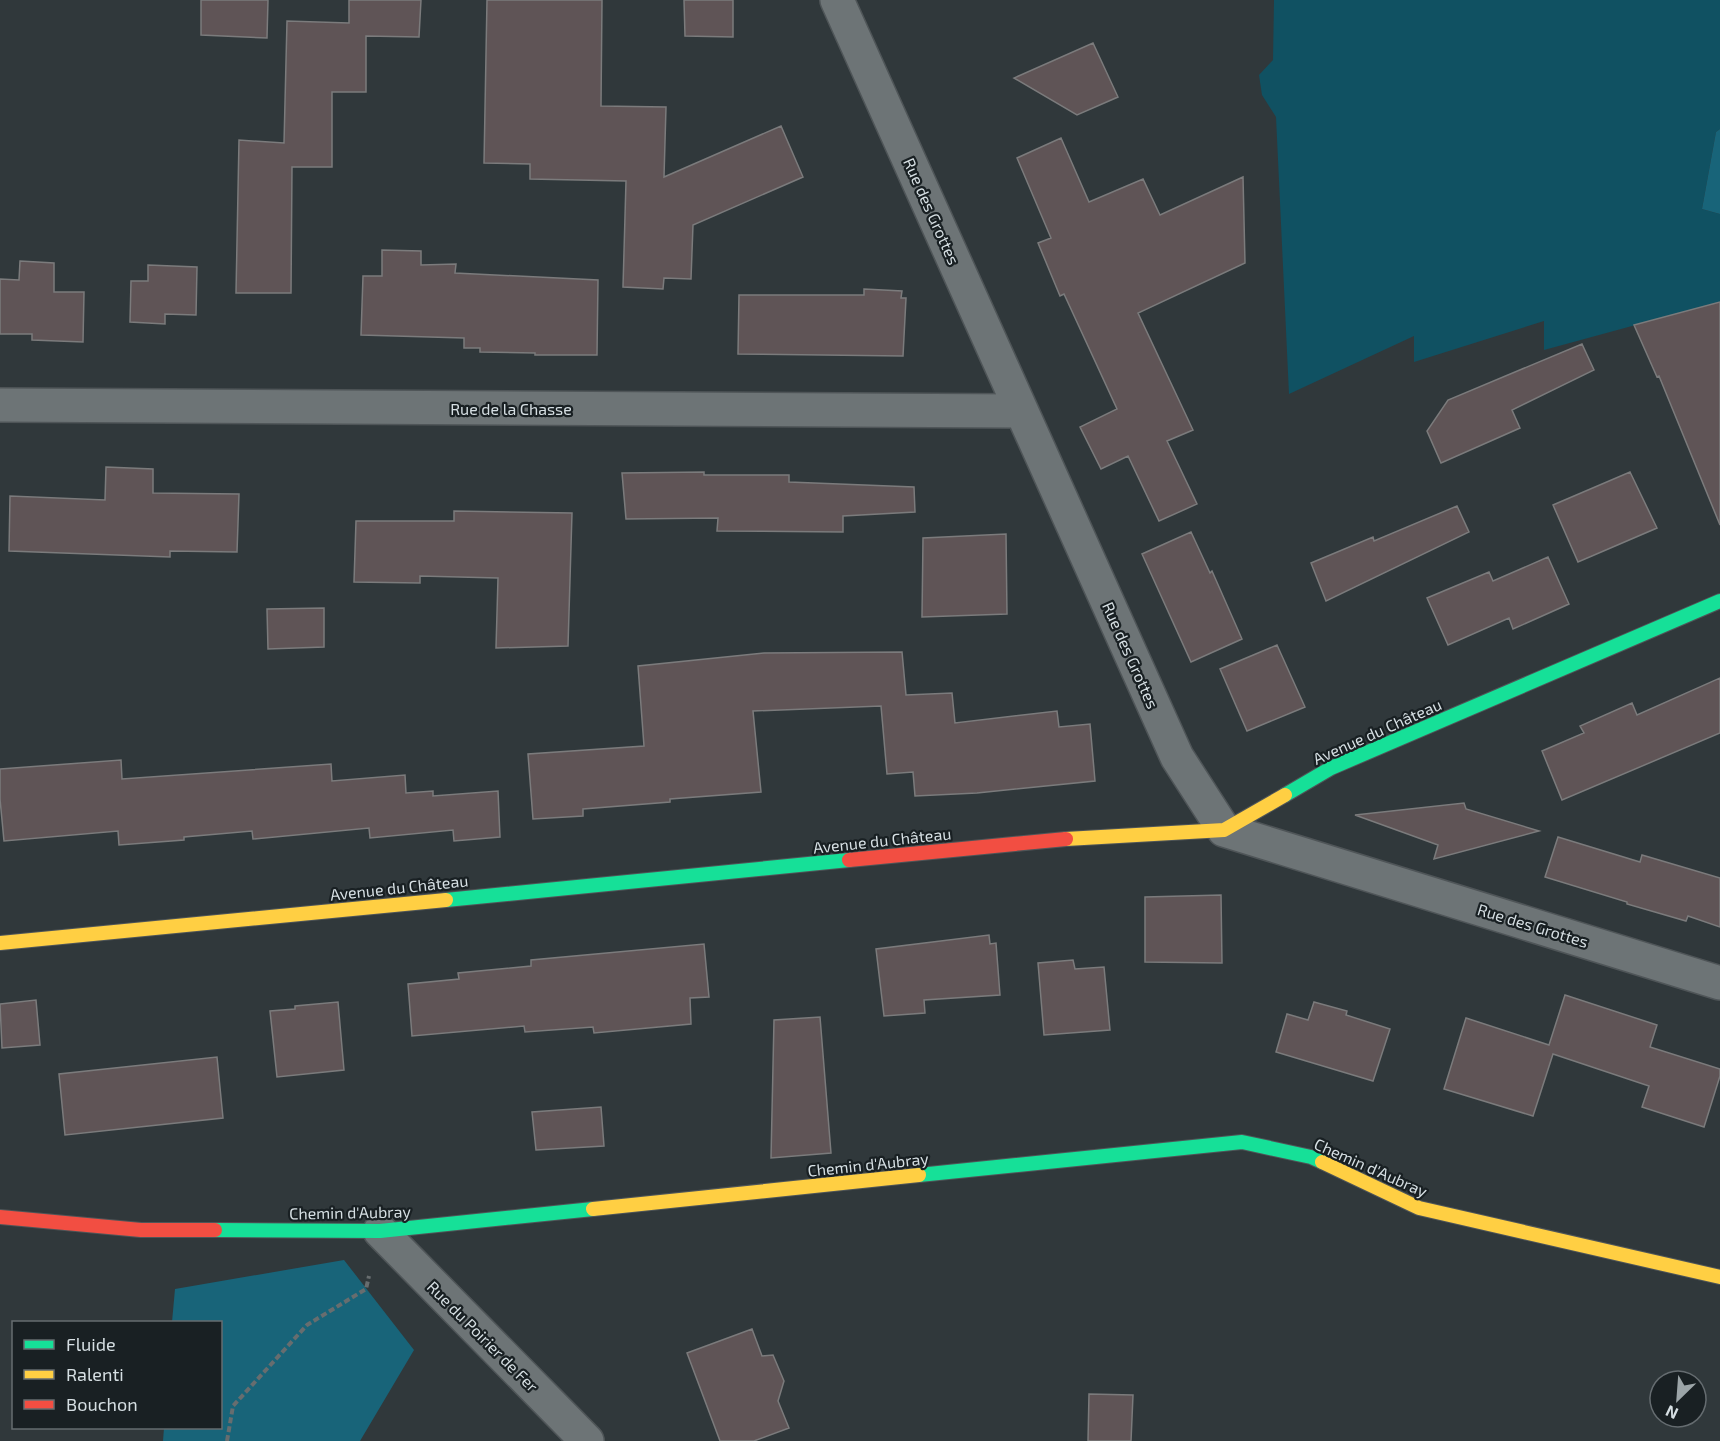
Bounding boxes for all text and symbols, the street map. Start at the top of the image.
street label: Rue des Grottes [900,155,964,267]
street label: Rue de la Chasse [450,399,572,418]
street label: Rue des Grottes [1099,599,1163,711]
street label: Avenue du Château [1310,694,1444,768]
street label: Avenue du Château [812,823,952,857]
street label: Avenue du Château [329,870,469,904]
street label: Rue des Grottes [1475,899,1591,951]
street label: Chemin d'Aubray [1312,1134,1431,1201]
street label: Chemin d'Aubray [807,1148,930,1180]
street label: Chemin d'Aubray [289,1201,412,1223]
street label: Rue du Poirier de Fer [424,1277,543,1396]
legend [12,1321,222,1429]
text: Fluide [66,1333,116,1355]
text: Ralenti [66,1363,124,1385]
north arrow [1648,1369,1708,1429]
text: Bouchon [66,1393,138,1415]
text: N [1662,1402,1681,1424]

